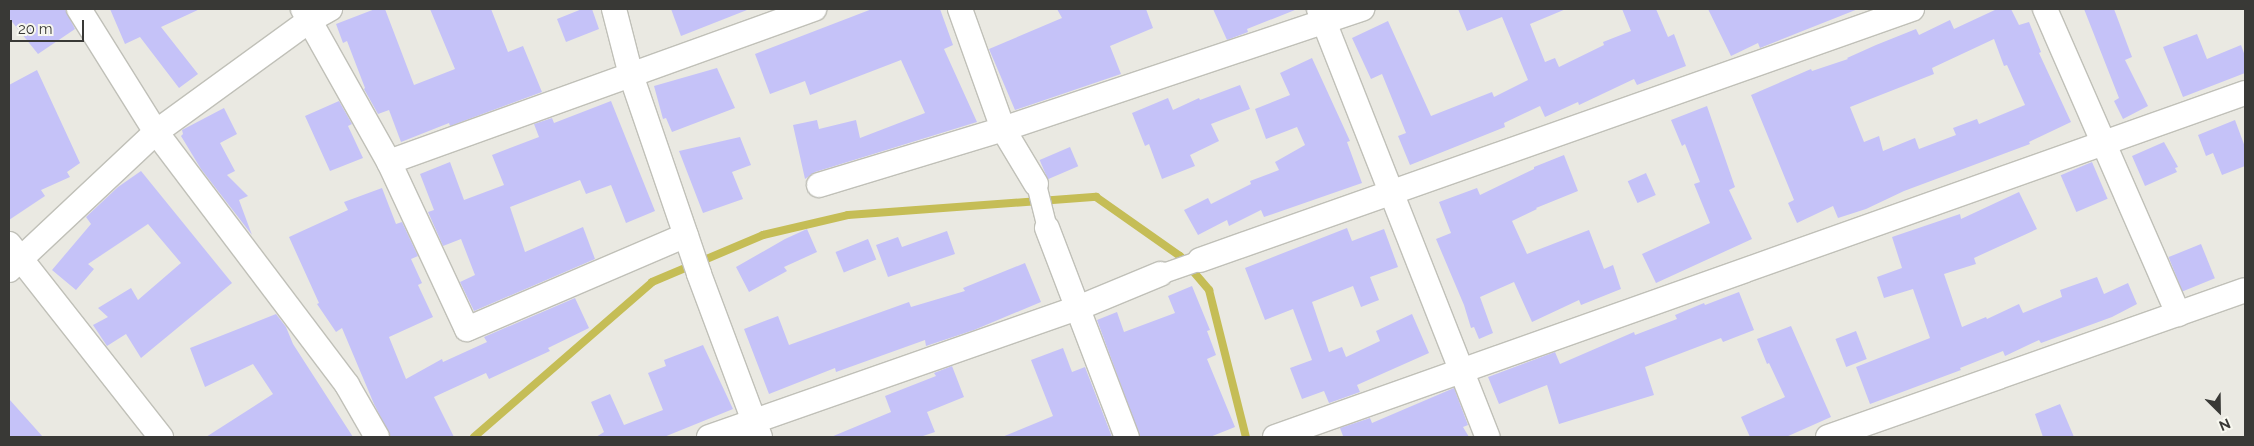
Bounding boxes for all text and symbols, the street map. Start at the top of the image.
scale bar [12,10,86,42]
text: 20 m [18,20,53,38]
north arrow [2194,386,2244,436]
text: N [2217,415,2233,434]

